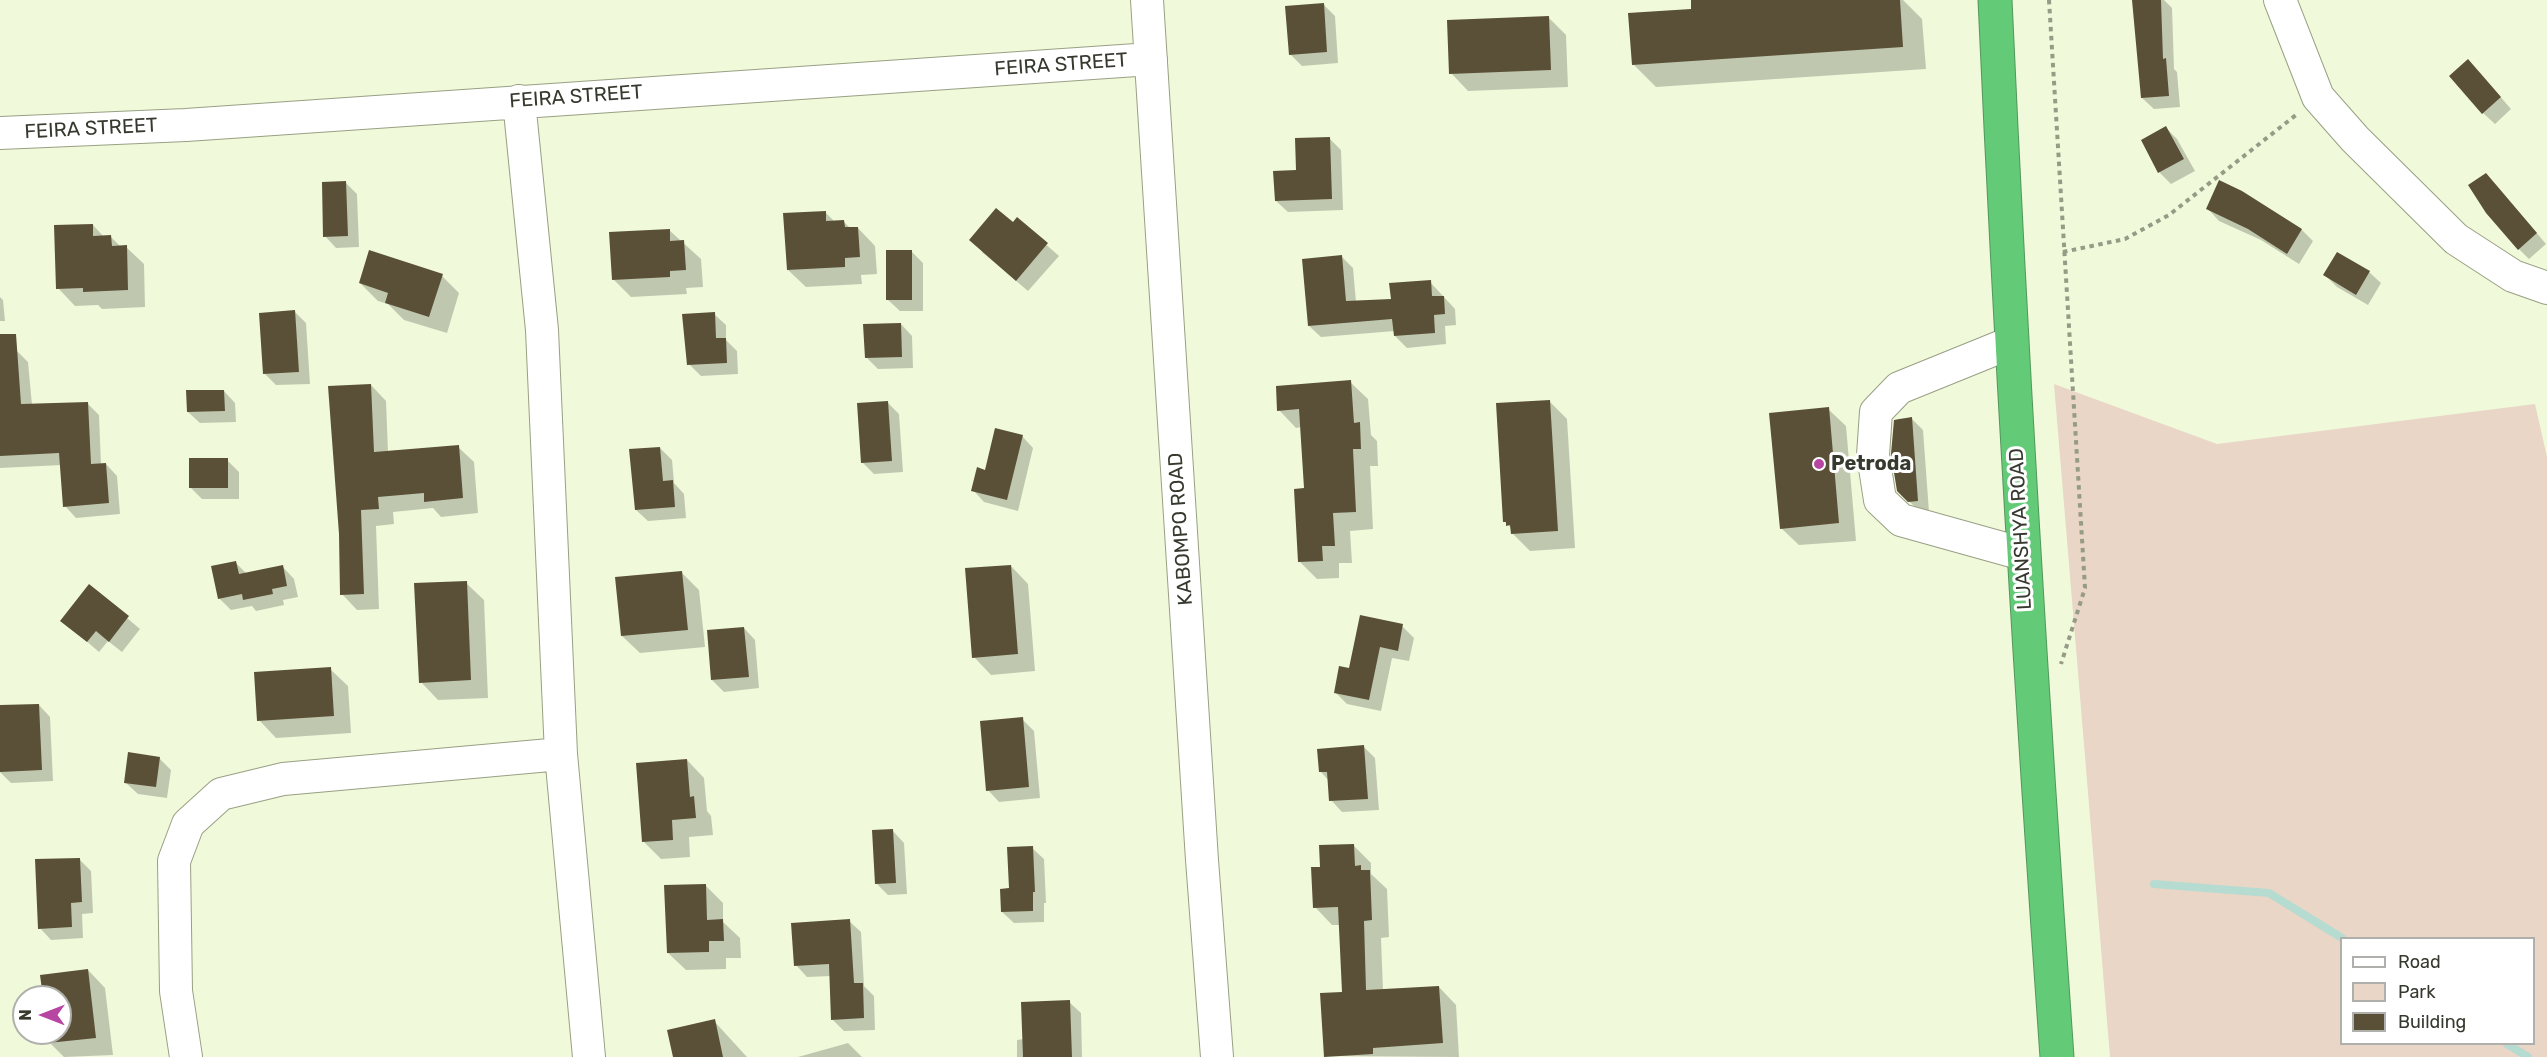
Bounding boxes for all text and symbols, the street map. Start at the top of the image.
street label: FEIRA STREET [994,48,1128,82]
street label: FEIRA STREET [509,80,643,114]
street label: FEIRA STREET [24,114,158,144]
street label: LUANSHYA ROAD [2005,447,2037,611]
street label: KABOMPO ROAD [1164,452,1198,606]
place label: Petroda [1831,452,1911,476]
marker: Petroda [1812,457,1826,471]
legend [2340,937,2535,1045]
text: Road [2398,951,2441,973]
text: Park [2398,981,2435,1003]
north arrow [12,985,72,1045]
text: N [16,1009,35,1021]
text: Building [2398,1011,2466,1033]

